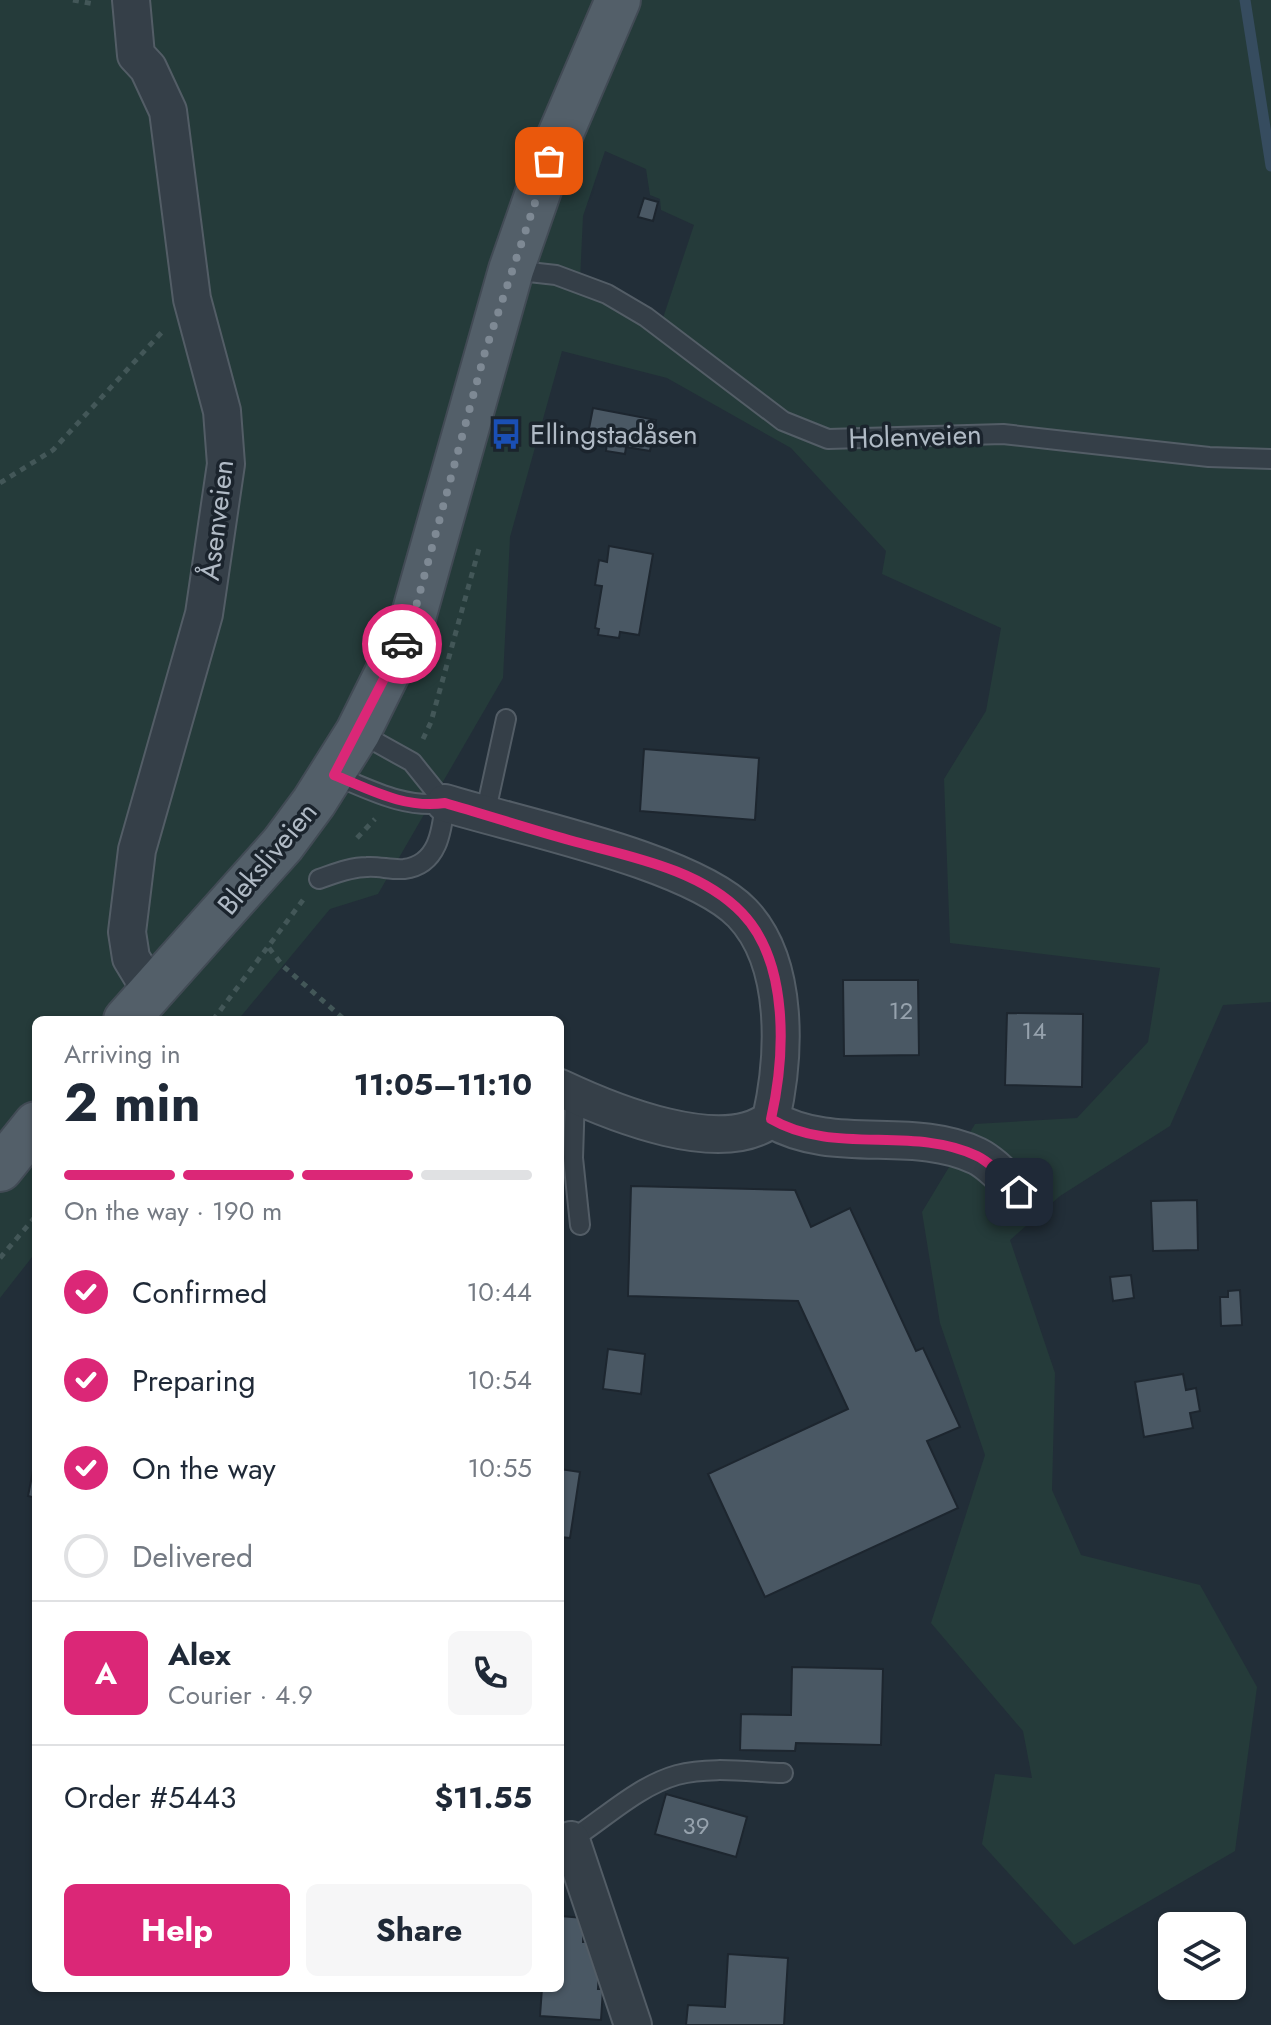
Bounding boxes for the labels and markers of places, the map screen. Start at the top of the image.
pin [515,127,583,195]
place label: Ellingstadåsen [530,414,698,455]
bus stop icon: Ellingstadåsen [489,417,523,451]
pin [985,1158,1053,1226]

